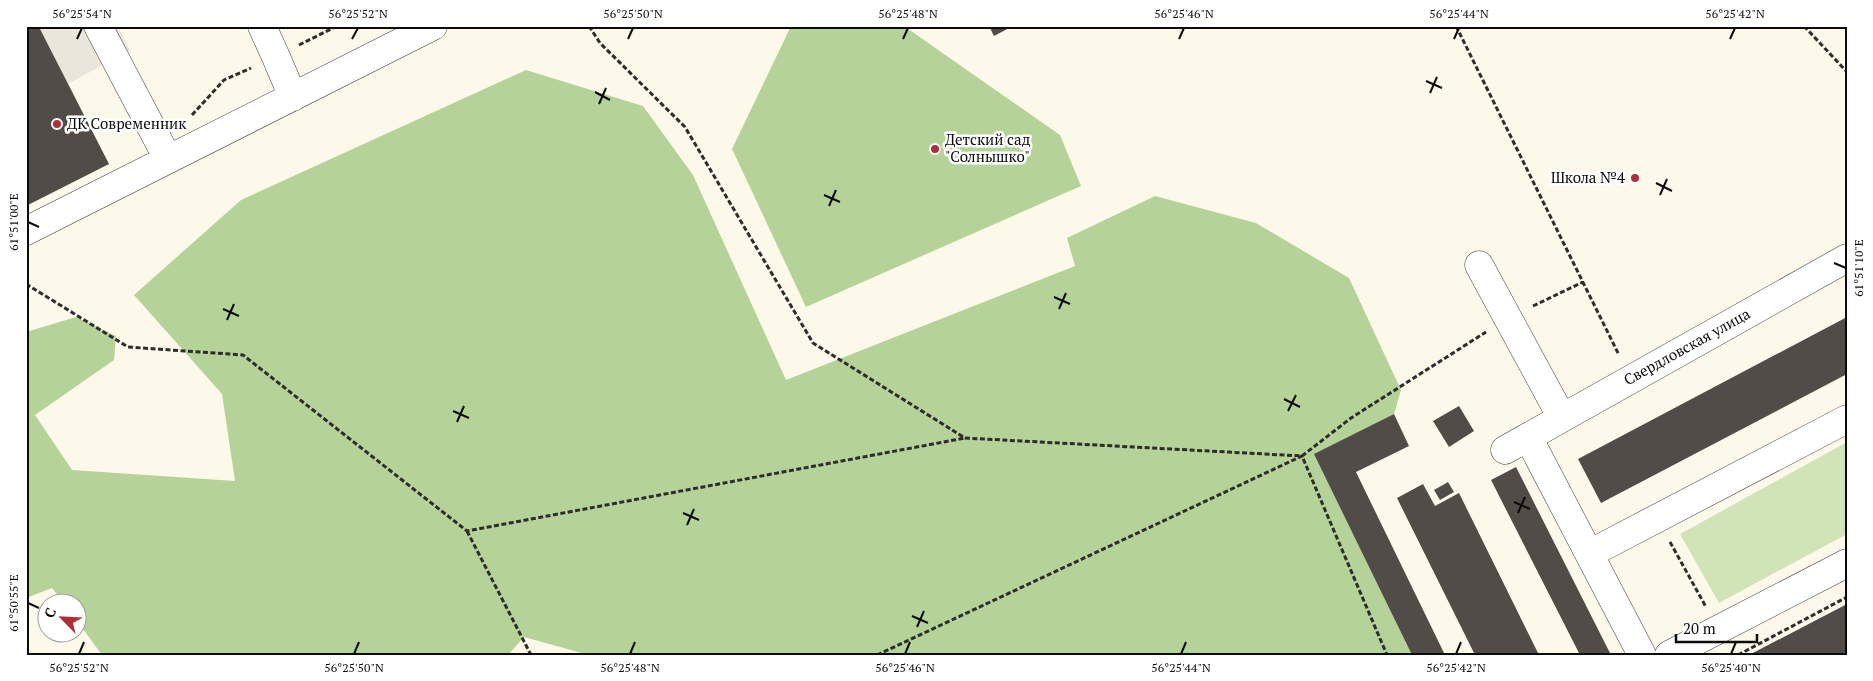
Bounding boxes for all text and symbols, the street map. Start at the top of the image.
text: 56°25'54"N [52,6,112,21]
text: 56°25'52"N [328,6,388,21]
text: 56°25'50"N [603,6,663,21]
text: 56°25'48"N [878,6,938,21]
text: 56°25'46"N [1154,6,1214,21]
text: 56°25'44"N [1429,6,1489,21]
text: 56°25'42"N [1705,6,1765,21]
place label: ДК Современник [67,113,187,133]
marker: ДК Современник [51,118,63,130]
place label: Детский сад "Солнышко" [945,129,1031,166]
marker: Детский сад "Солнышко" [929,143,941,155]
place label: Школа №4 [1551,167,1625,187]
marker: Школа №4 [1629,172,1641,184]
text: 61°51'00"E [6,193,21,251]
text: 61°51'10"E [1851,239,1866,297]
street label: Свердловская улица [1620,303,1754,389]
text: 61°50'55"E [6,574,21,632]
north arrow [38,594,88,644]
text: С [39,604,60,621]
scale bar [1676,611,1757,643]
text: 20 m [1683,618,1716,638]
text: 56°25'52"N [49,660,109,675]
text: 56°25'50"N [324,660,384,675]
text: 56°25'48"N [600,660,660,675]
text: 56°25'46"N [875,660,935,675]
text: 56°25'44"N [1151,660,1211,675]
text: 56°25'42"N [1426,660,1486,675]
text: 56°25'40"N [1701,660,1761,675]

